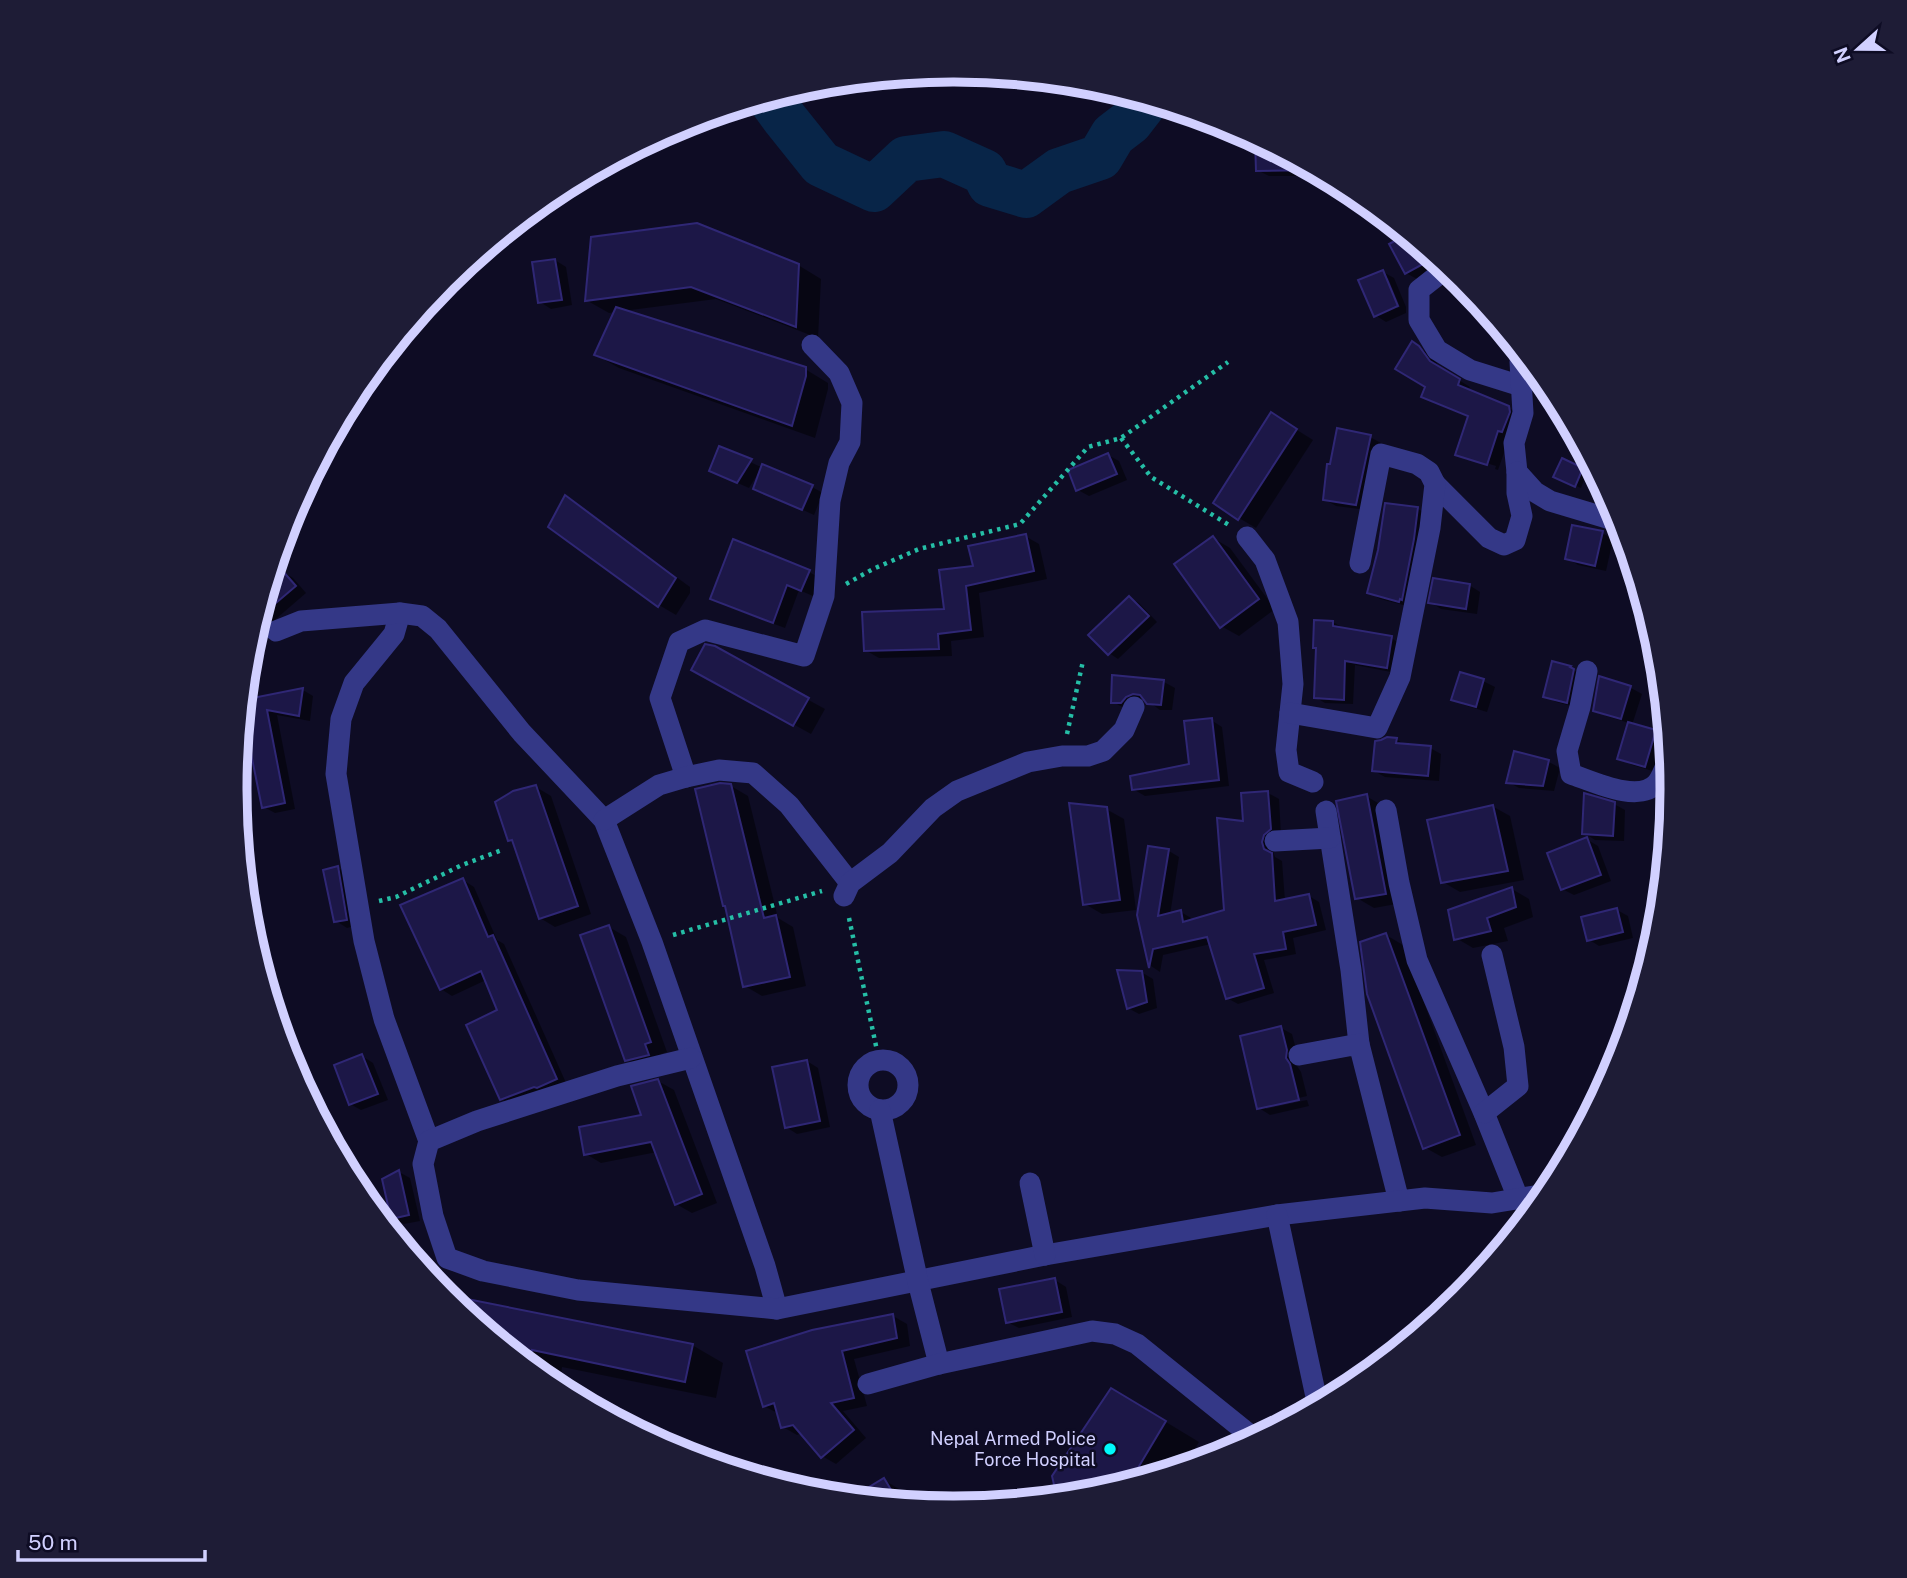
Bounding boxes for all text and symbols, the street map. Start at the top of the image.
north arrow [1823,14,1893,84]
text: N [1829,44,1855,66]
place label: Nepal Armed Police Force Hospital [930,1428,1096,1470]
marker: Nepal Armed Police Force Hospital [1102,1441,1118,1457]
scale bar [18,1518,205,1562]
text: 50 m [28,1530,78,1555]

